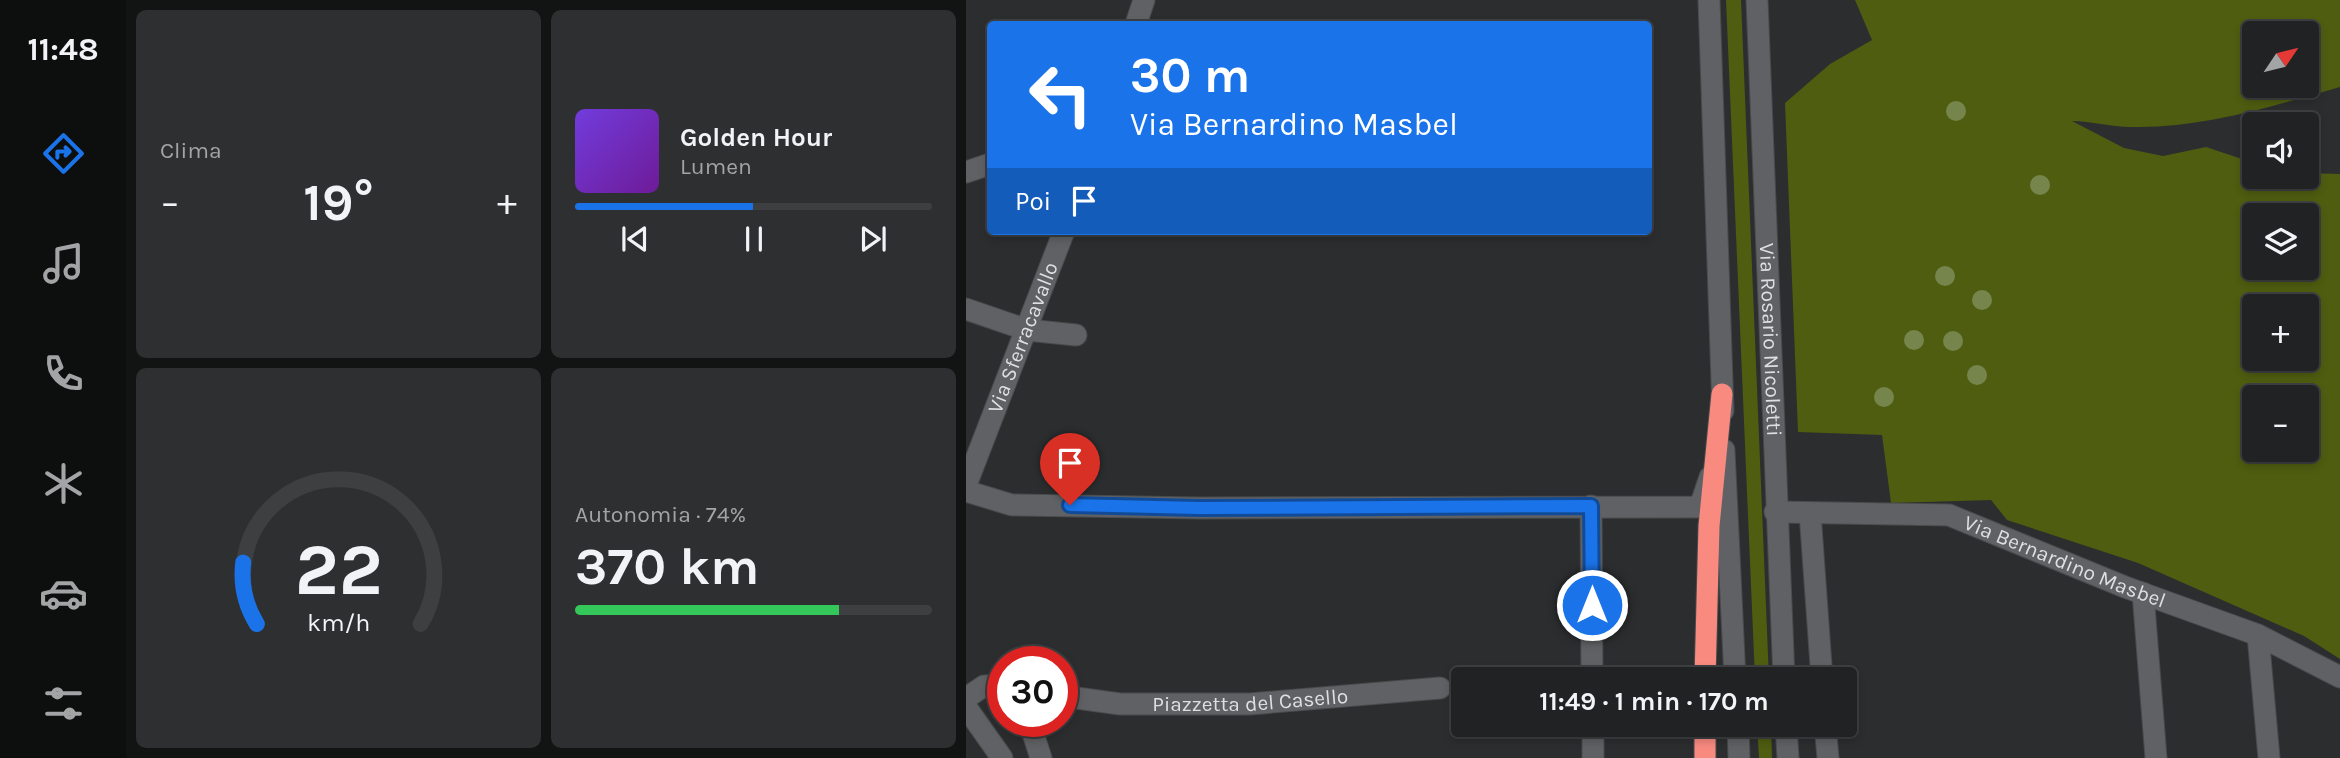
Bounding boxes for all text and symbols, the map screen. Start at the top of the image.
north arrow [2242,21,2319,98]
map controls [2242,21,2319,462]
text: 11:48 [27,31,99,68]
text: 30 m [1130,47,1250,104]
icon: left [1015,49,1106,140]
text: Via Bernardino Masbel [1130,106,1458,143]
button: sound [2242,112,2319,189]
text: Golden Hour [680,122,832,153]
icon: directions [39,129,88,178]
text: Clima [160,137,222,164]
text: Lumen [680,153,752,180]
text: 19° [303,172,374,233]
text: − [160,180,180,225]
text: + [497,180,517,225]
icon: arrive [1065,182,1103,220]
text: Poi [1015,186,1051,217]
button: layers [2242,203,2319,280]
icon: previous [616,220,654,258]
icon: pause [735,220,773,258]
icon: next [854,220,892,258]
icon: music [39,239,88,288]
street label: Via Rosario Nicoletti [1755,242,1786,437]
street label: Via Sferracavallo [983,259,1063,416]
button: + [2242,294,2319,371]
icon: phone [39,349,88,398]
button: − [2242,385,2319,462]
pin [1040,433,1100,505]
icon: arrive [1051,444,1089,482]
icon: climate [39,459,88,508]
text: Autonomia · 74% [575,501,746,528]
street label: Via Bernardino Masbel [1960,510,2169,613]
text: 22 [294,527,383,612]
text: 370 km [575,536,759,597]
position arrow [1555,568,1629,642]
icon: car [39,569,88,618]
text: km/h [307,608,370,637]
speed limit sign: 30 [987,646,1078,737]
icon: filters [39,679,88,728]
street label: Piazzetta del Casello [1152,684,1349,716]
text: 11:49 · 1 min · 170 m [1539,686,1769,717]

